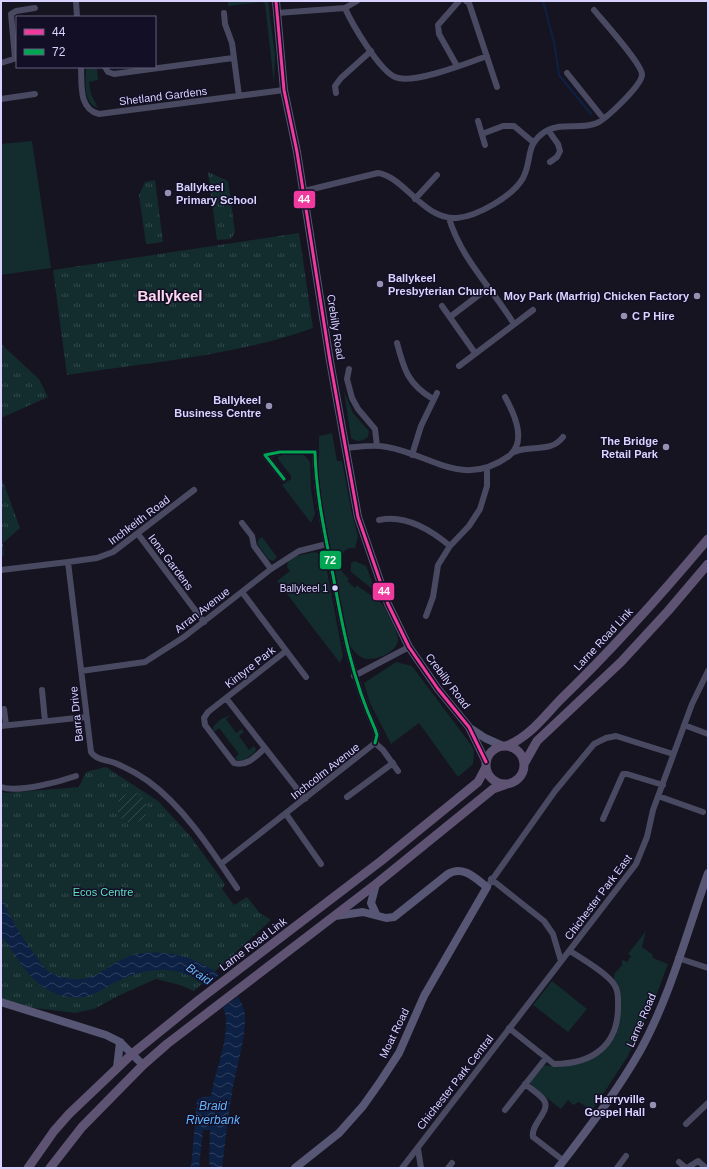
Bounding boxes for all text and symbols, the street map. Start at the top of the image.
legend [16,16,156,68]
text: 44 [52,25,66,39]
text: 72 [52,45,66,59]
street label: Shetland Gardens [118,85,208,107]
place label: Ballykeel Primary School [176,181,257,206]
marker: Ballykeel Primary School [163,188,173,198]
line badge: 44 [293,190,316,209]
text: 44 [298,193,311,205]
place label: Ballykeel Presbyterian Church [388,272,496,297]
marker: Ballykeel Presbyterian Church [375,279,385,289]
district label: Ballykeel [137,287,203,304]
place label: Moy Park (Marfrig) Chicken Factory [504,290,690,302]
marker: Moy Park (Marfrig) Chicken Factory [692,291,702,301]
street label: Crebilly Road [325,293,347,361]
place label: C P Hire [632,310,675,322]
marker: C P Hire [619,311,629,321]
place label: Ballykeel Business Centre [174,394,261,419]
marker: Ballykeel Business Centre [264,401,274,411]
place label: The Bridge Retail Park [601,435,659,460]
marker: The Bridge Retail Park [661,442,671,452]
street label: Inchkeith Road [106,493,172,547]
street label: Iona Gardens [146,532,196,593]
line badge: 72 [319,550,342,570]
text: 72 [324,554,336,566]
line badge: 44 [372,582,395,601]
place label: Ballykeel 1 [280,583,328,594]
marker: Ballykeel 1 [330,583,340,593]
street label: Arran Avenue [172,585,232,635]
text: 44 [378,585,391,597]
street label: Larne Road Link [571,605,635,673]
street label: Kintyre Park [223,644,278,690]
street label: Crebilly Road [423,651,473,711]
street label: Barra Drive [67,686,85,742]
street label: Inchcolm Avenue [288,741,362,801]
street label: Chichester Park East [562,852,634,942]
park label: Ecos Centre [73,886,133,898]
street label: Larne Road Link [217,915,289,973]
water label: Braid [183,960,215,988]
street label: Larne Road [624,991,658,1049]
street label: Moat Road [377,1006,411,1060]
street label: Chichester Park Central [414,1032,496,1132]
place label: Harryville Gospel Hall [584,1093,645,1118]
water label: Braid Riverbank [186,1099,241,1127]
marker: Harryville Gospel Hall [648,1100,658,1110]

